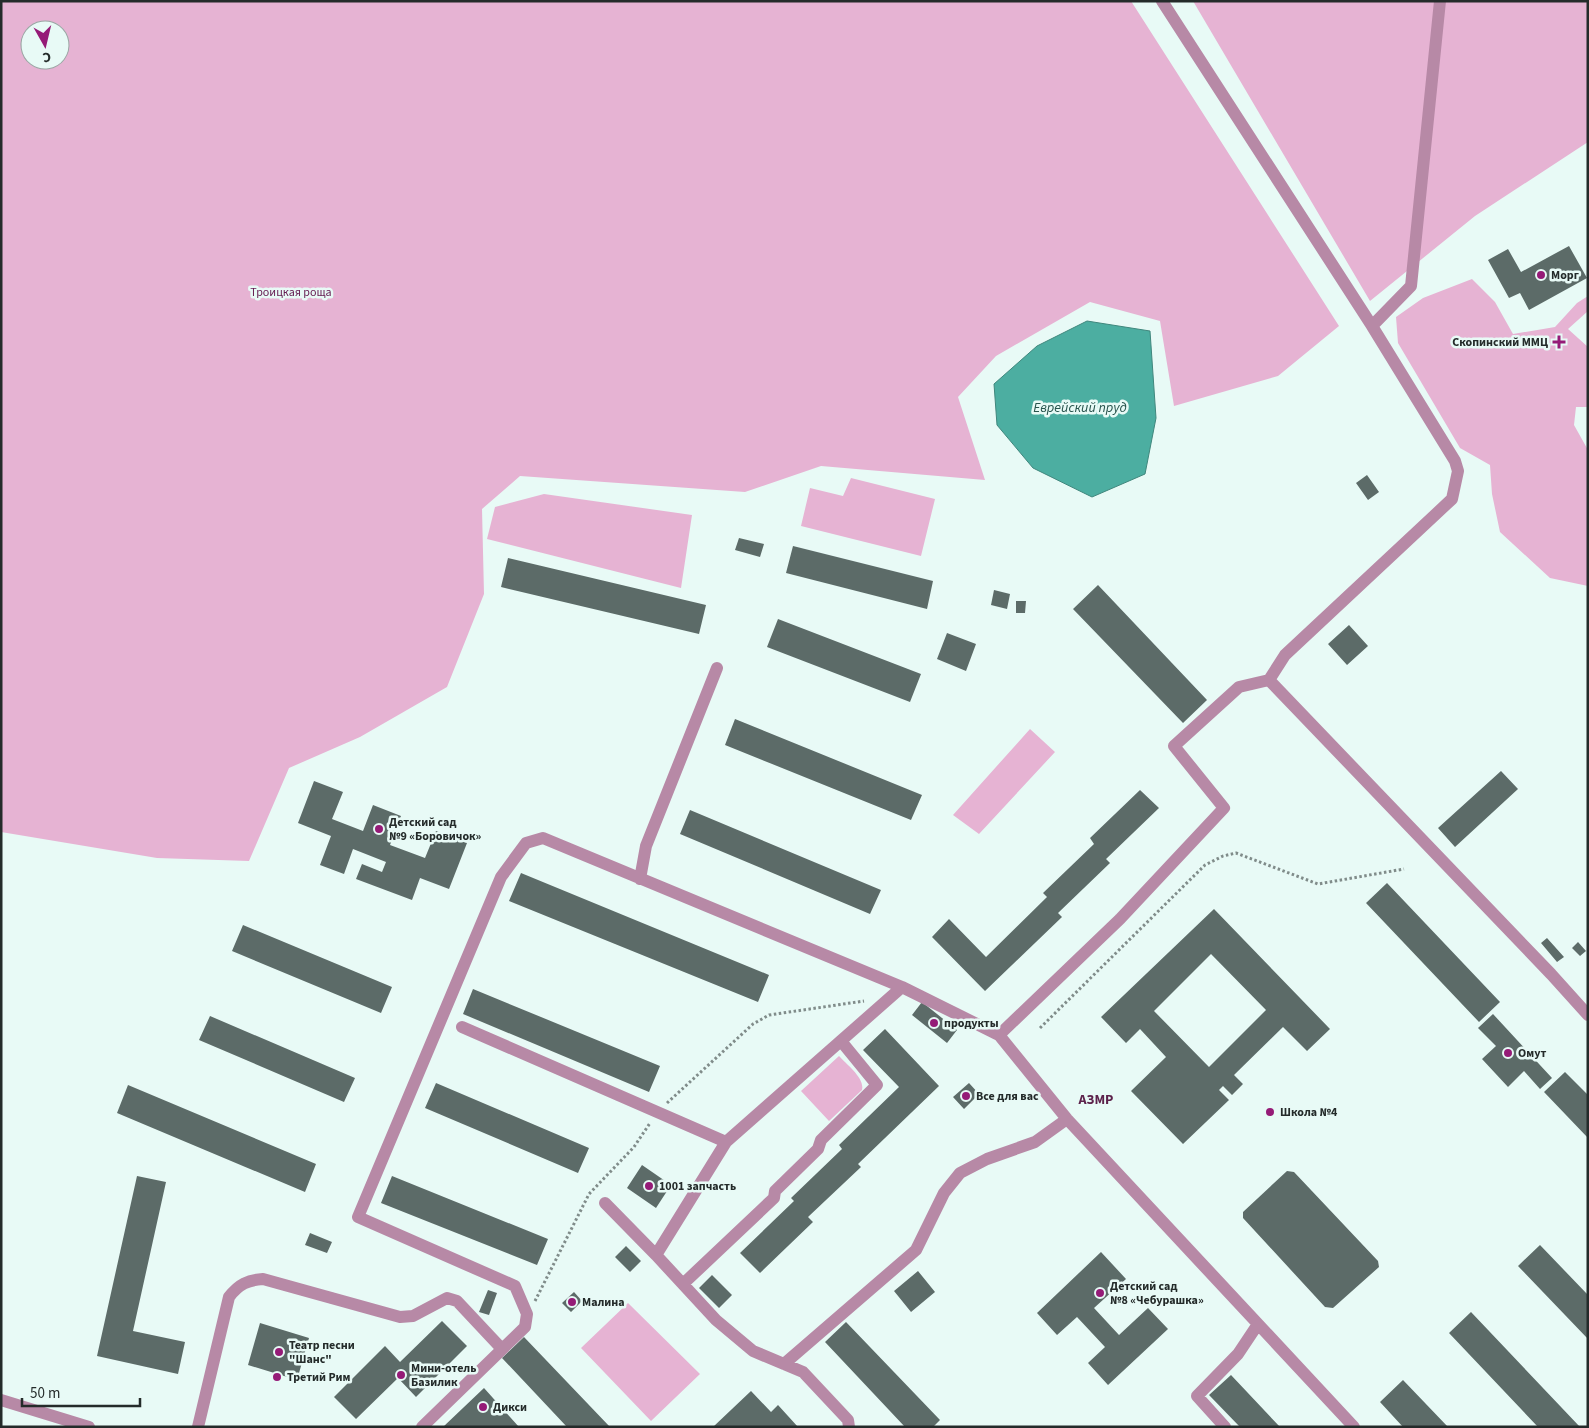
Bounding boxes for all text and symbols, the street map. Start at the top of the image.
north arrow [20,20,70,70]
text: С [41,46,52,67]
place label: Морг [1551,267,1579,284]
marker: Морг [1535,269,1547,281]
park label: Троицкая роща [250,284,332,301]
place label: Скопинский ММЦ [1452,334,1548,351]
marker: Скопинский ММЦ [1552,335,1566,349]
water label: Еврейский пруд [1033,398,1127,418]
place label: Детский сад №9 «Боровичок» [389,814,481,845]
marker: Детский сад №9 «Боровичок» [373,823,385,835]
place label: продукты [944,1015,999,1032]
marker: продукты [928,1017,940,1029]
place label: Омут [1518,1045,1546,1062]
marker: Омут [1502,1047,1514,1059]
place label: Все для вас [976,1088,1039,1105]
marker: Все для вас [960,1090,972,1102]
district label: АЗМР [1078,1090,1113,1110]
place label: Школа №4 [1280,1104,1338,1121]
marker: Школа №4 [1264,1106,1276,1118]
place label: 1001 запчасть [659,1178,736,1195]
marker: 1001 запчасть [643,1180,655,1192]
place label: Детский сад №8 «Чебурашка» [1110,1278,1204,1309]
marker: Детский сад №8 «Чебурашка» [1094,1287,1106,1299]
place label: Малина [582,1294,625,1311]
marker: Малина [566,1296,578,1308]
place label: Театр песни "Шанс" [289,1337,355,1368]
marker: Театр песни "Шанс" [273,1346,285,1358]
place label: Мини-отель Базилик [411,1360,476,1391]
place label: Третий Рим [287,1369,351,1386]
marker: Мини-отель Базилик [395,1369,407,1381]
marker: Третий Рим [271,1371,283,1383]
scale bar [22,1376,140,1408]
text: 50 m [30,1383,60,1404]
place label: Дикси [493,1399,527,1416]
marker: Дикси [477,1401,489,1413]

